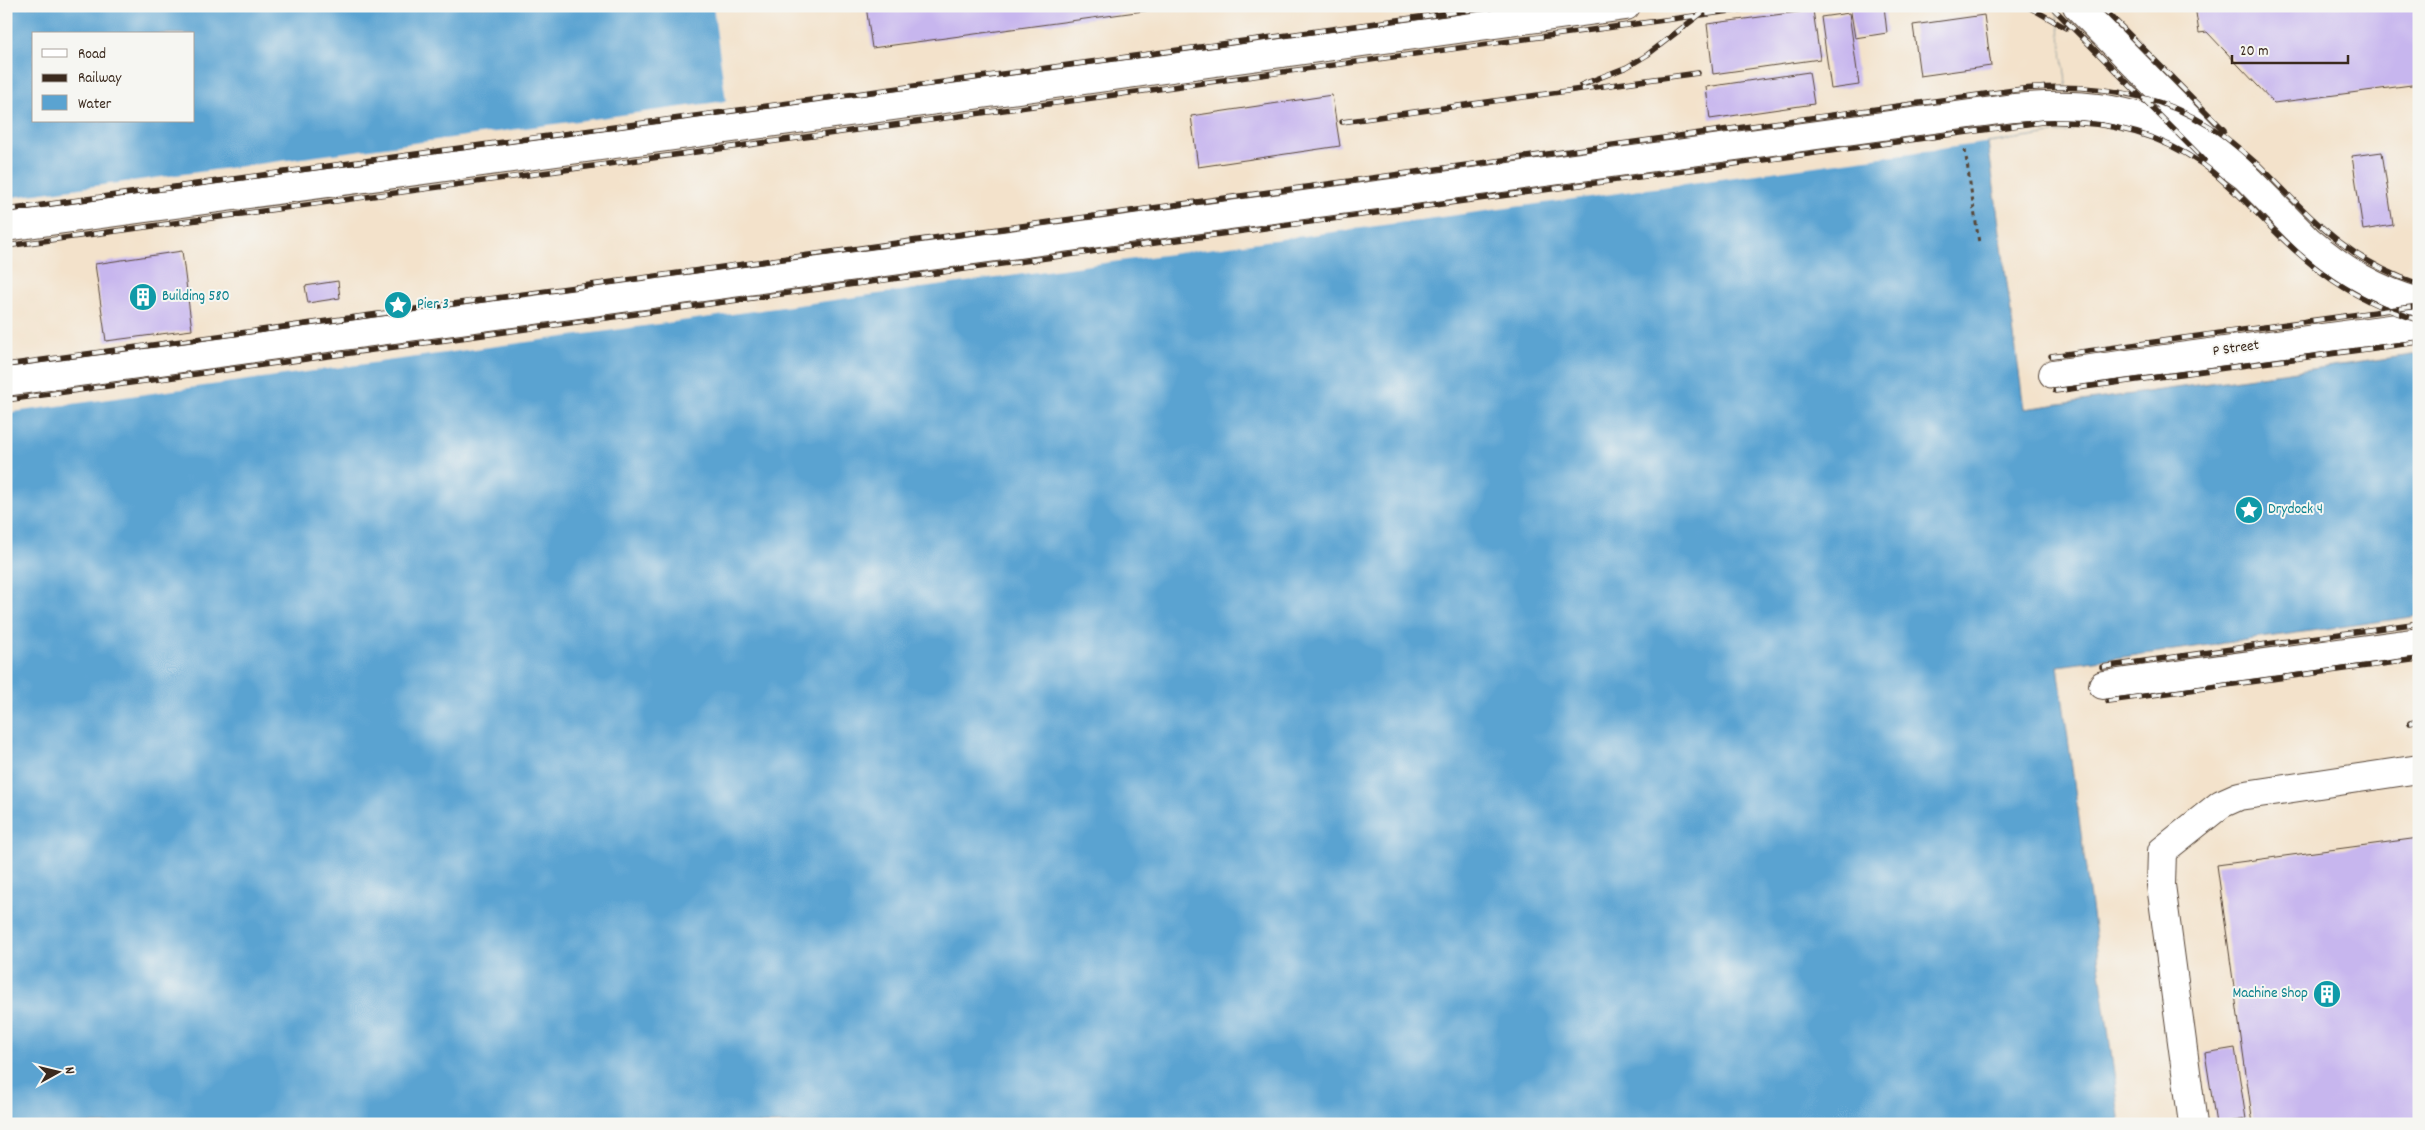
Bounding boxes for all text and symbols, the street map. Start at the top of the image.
legend [32,32,195,122]
scale bar [2232,32,2349,64]
text: 20 m [2240,41,2268,63]
text: Road [78,44,106,66]
text: Railway [78,68,122,90]
text: Water [78,94,112,116]
building icon: Building 580 [128,282,158,312]
place label: Building 580 [162,286,230,308]
place icon: Pier 3 [383,290,413,320]
place label: Pier 3 [417,294,449,316]
street label: P Street [2211,335,2261,363]
place icon: Drydock 4 [2234,495,2264,525]
place label: Drydock 4 [2268,499,2323,521]
building icon: Machine Shop [2312,979,2342,1009]
place label: Machine Shop [2232,983,2308,1005]
north arrow [32,1048,82,1098]
text: N [59,1066,79,1075]

